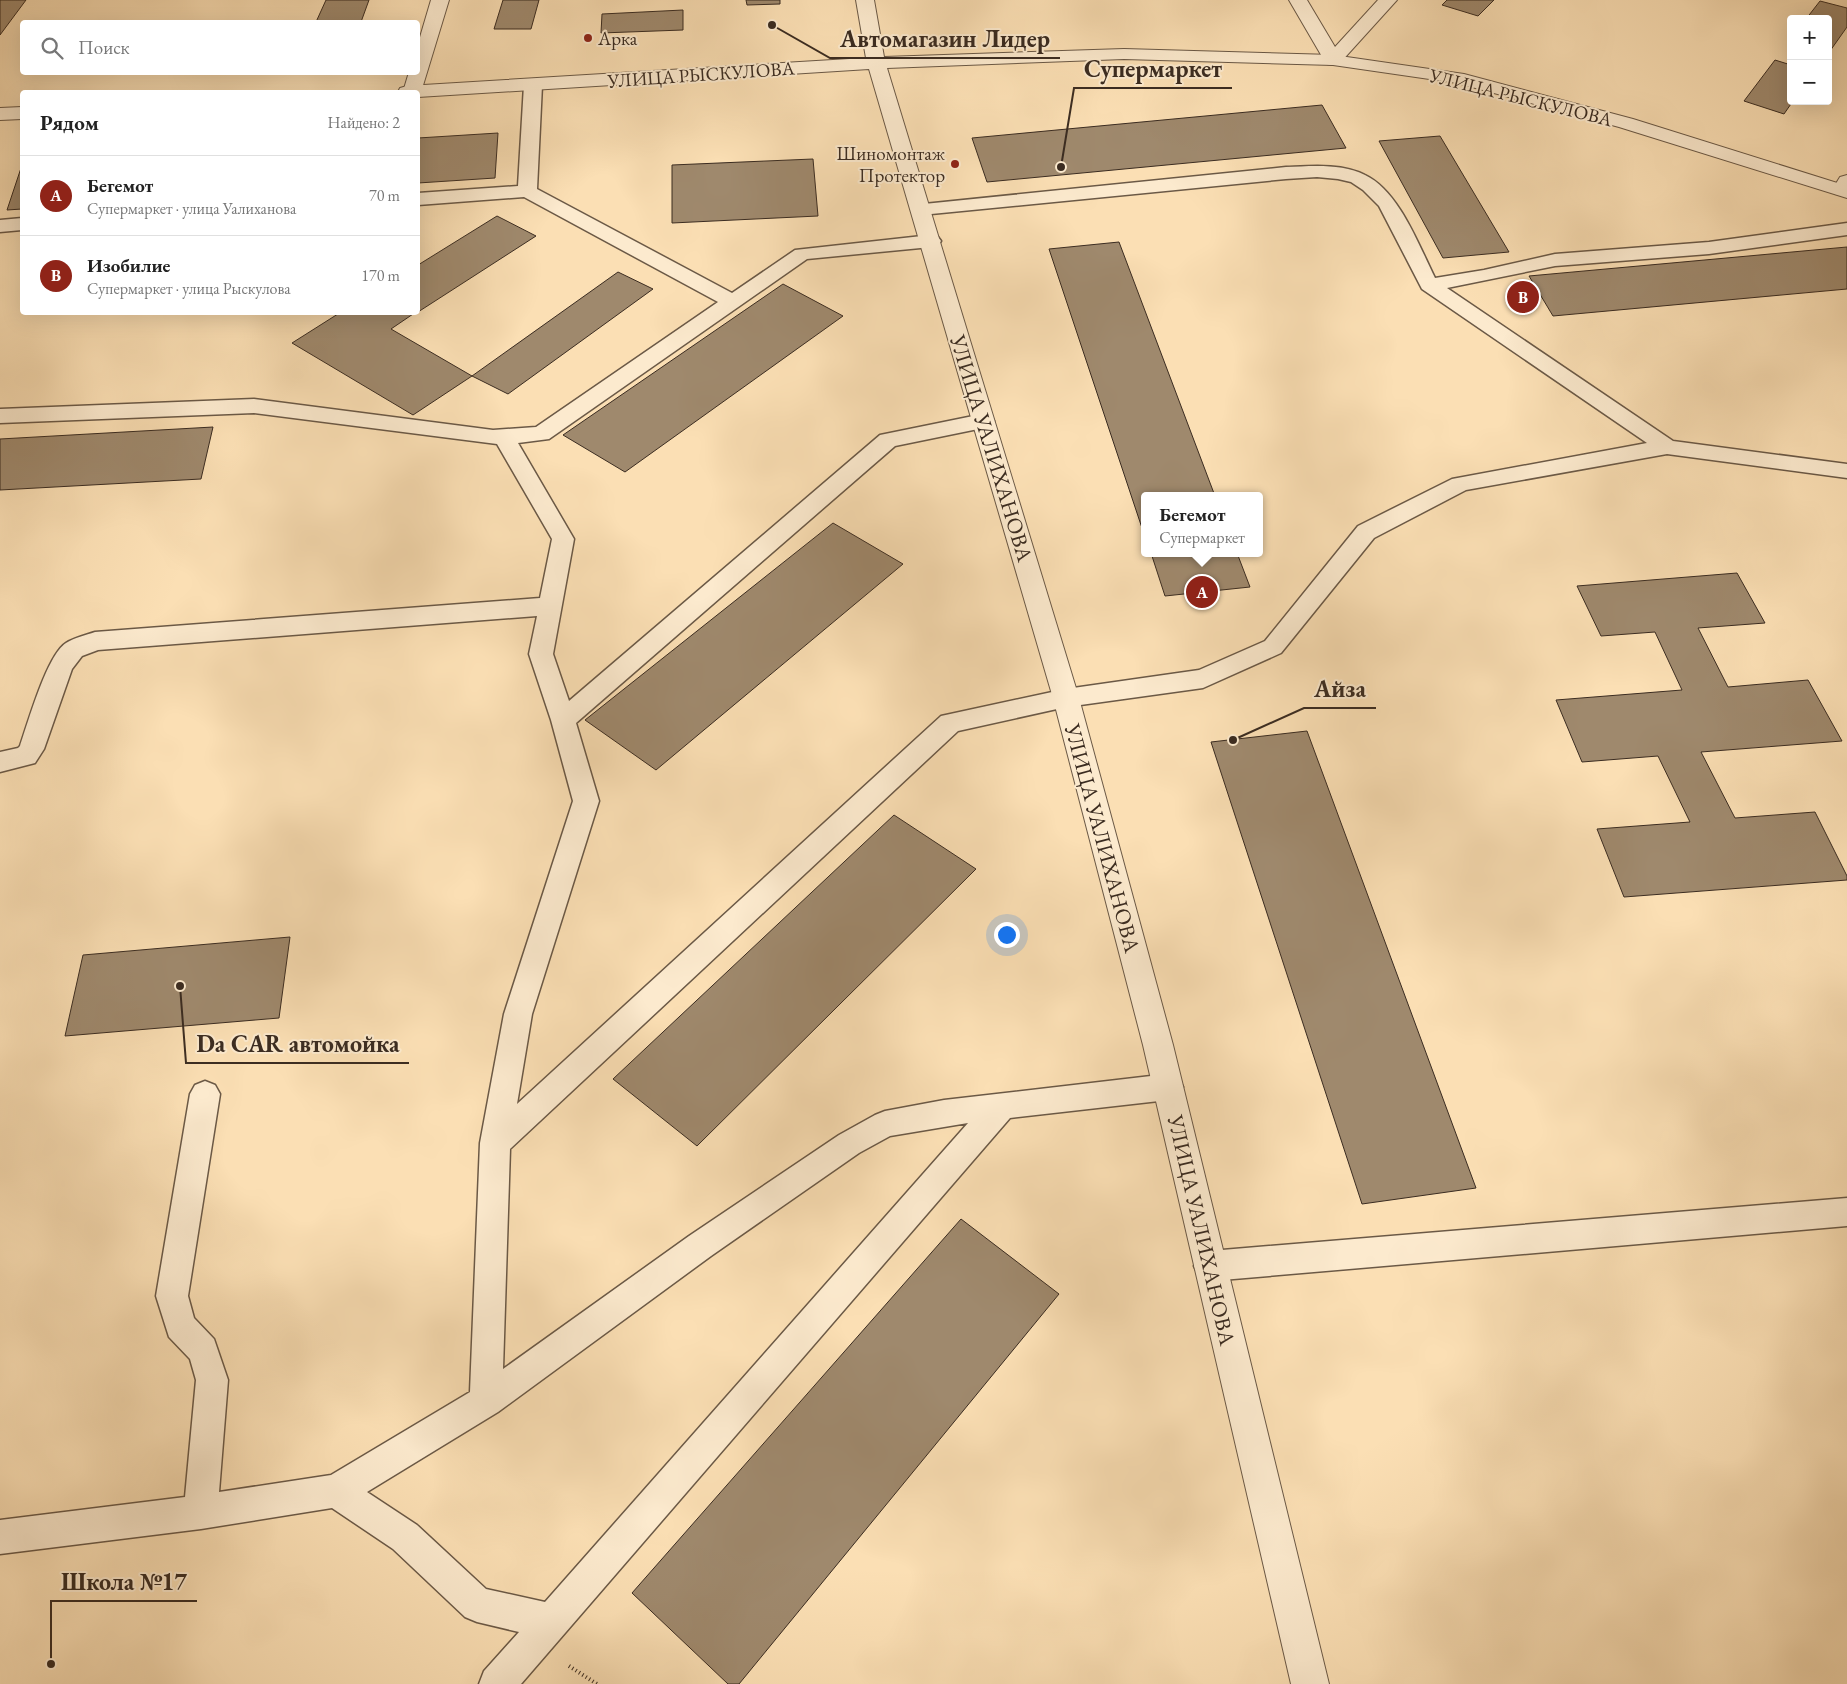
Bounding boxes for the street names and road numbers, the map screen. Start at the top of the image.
street label: УЛИЦА РЫСКУЛОВА [606,55,796,94]
street label: УЛИЦА РЫСКУЛОВА [1426,62,1616,132]
street label: УЛИЦА УАЛИХАНОВА [943,330,1040,566]
street label: УЛИЦА УАЛИХАНОВА [1058,720,1147,956]
street label: УЛИЦА УАЛИХАНОВА [1161,1111,1242,1349]

